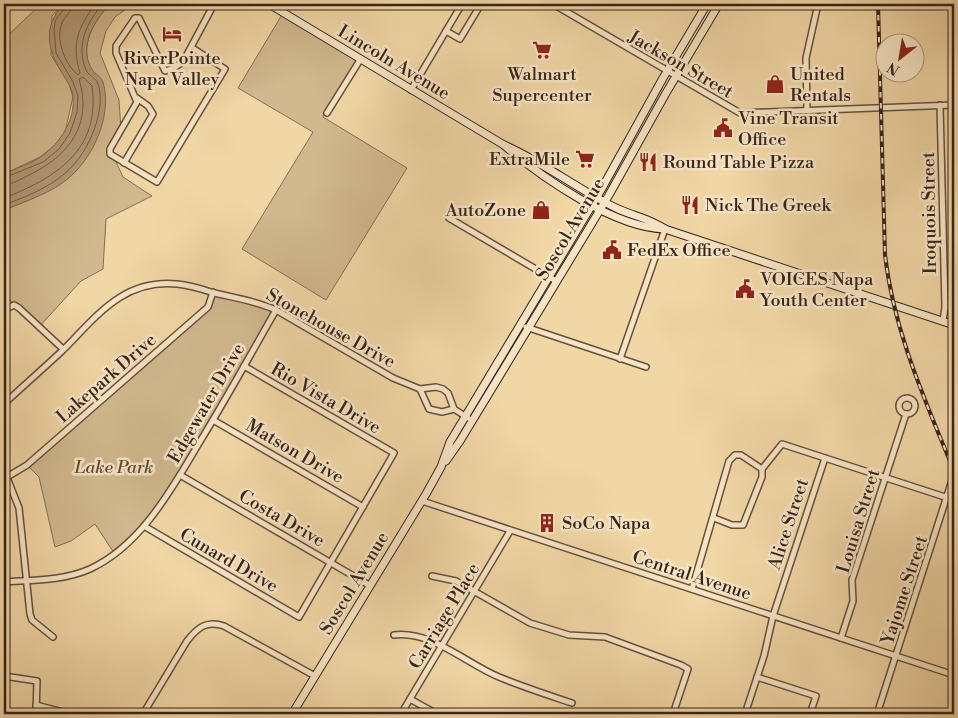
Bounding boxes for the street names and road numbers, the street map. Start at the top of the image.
street label: Lincoln Avenue [333,20,454,105]
street label: Jackson Street [623,25,738,104]
street label: Iroquois Street [917,151,942,274]
street label: Soscol Avenue [531,174,610,285]
street label: Stonehouse Drive [262,283,399,373]
street label: Lakepark Drive [51,329,161,428]
street label: Edgewater Drive [163,339,250,467]
street label: Rio Vista Drive [267,358,385,439]
street label: Matson Drive [242,414,348,489]
street label: Louisa Street [832,466,885,576]
street label: Alice Street [763,475,814,574]
street label: Costa Drive [235,485,329,552]
street label: Cunard Drive [175,523,282,598]
street label: Soscol Avenue [315,528,394,639]
street label: Yajome Street [876,532,933,649]
street label: Central Avenue [629,545,754,606]
street label: Carriage Place [404,559,485,673]

